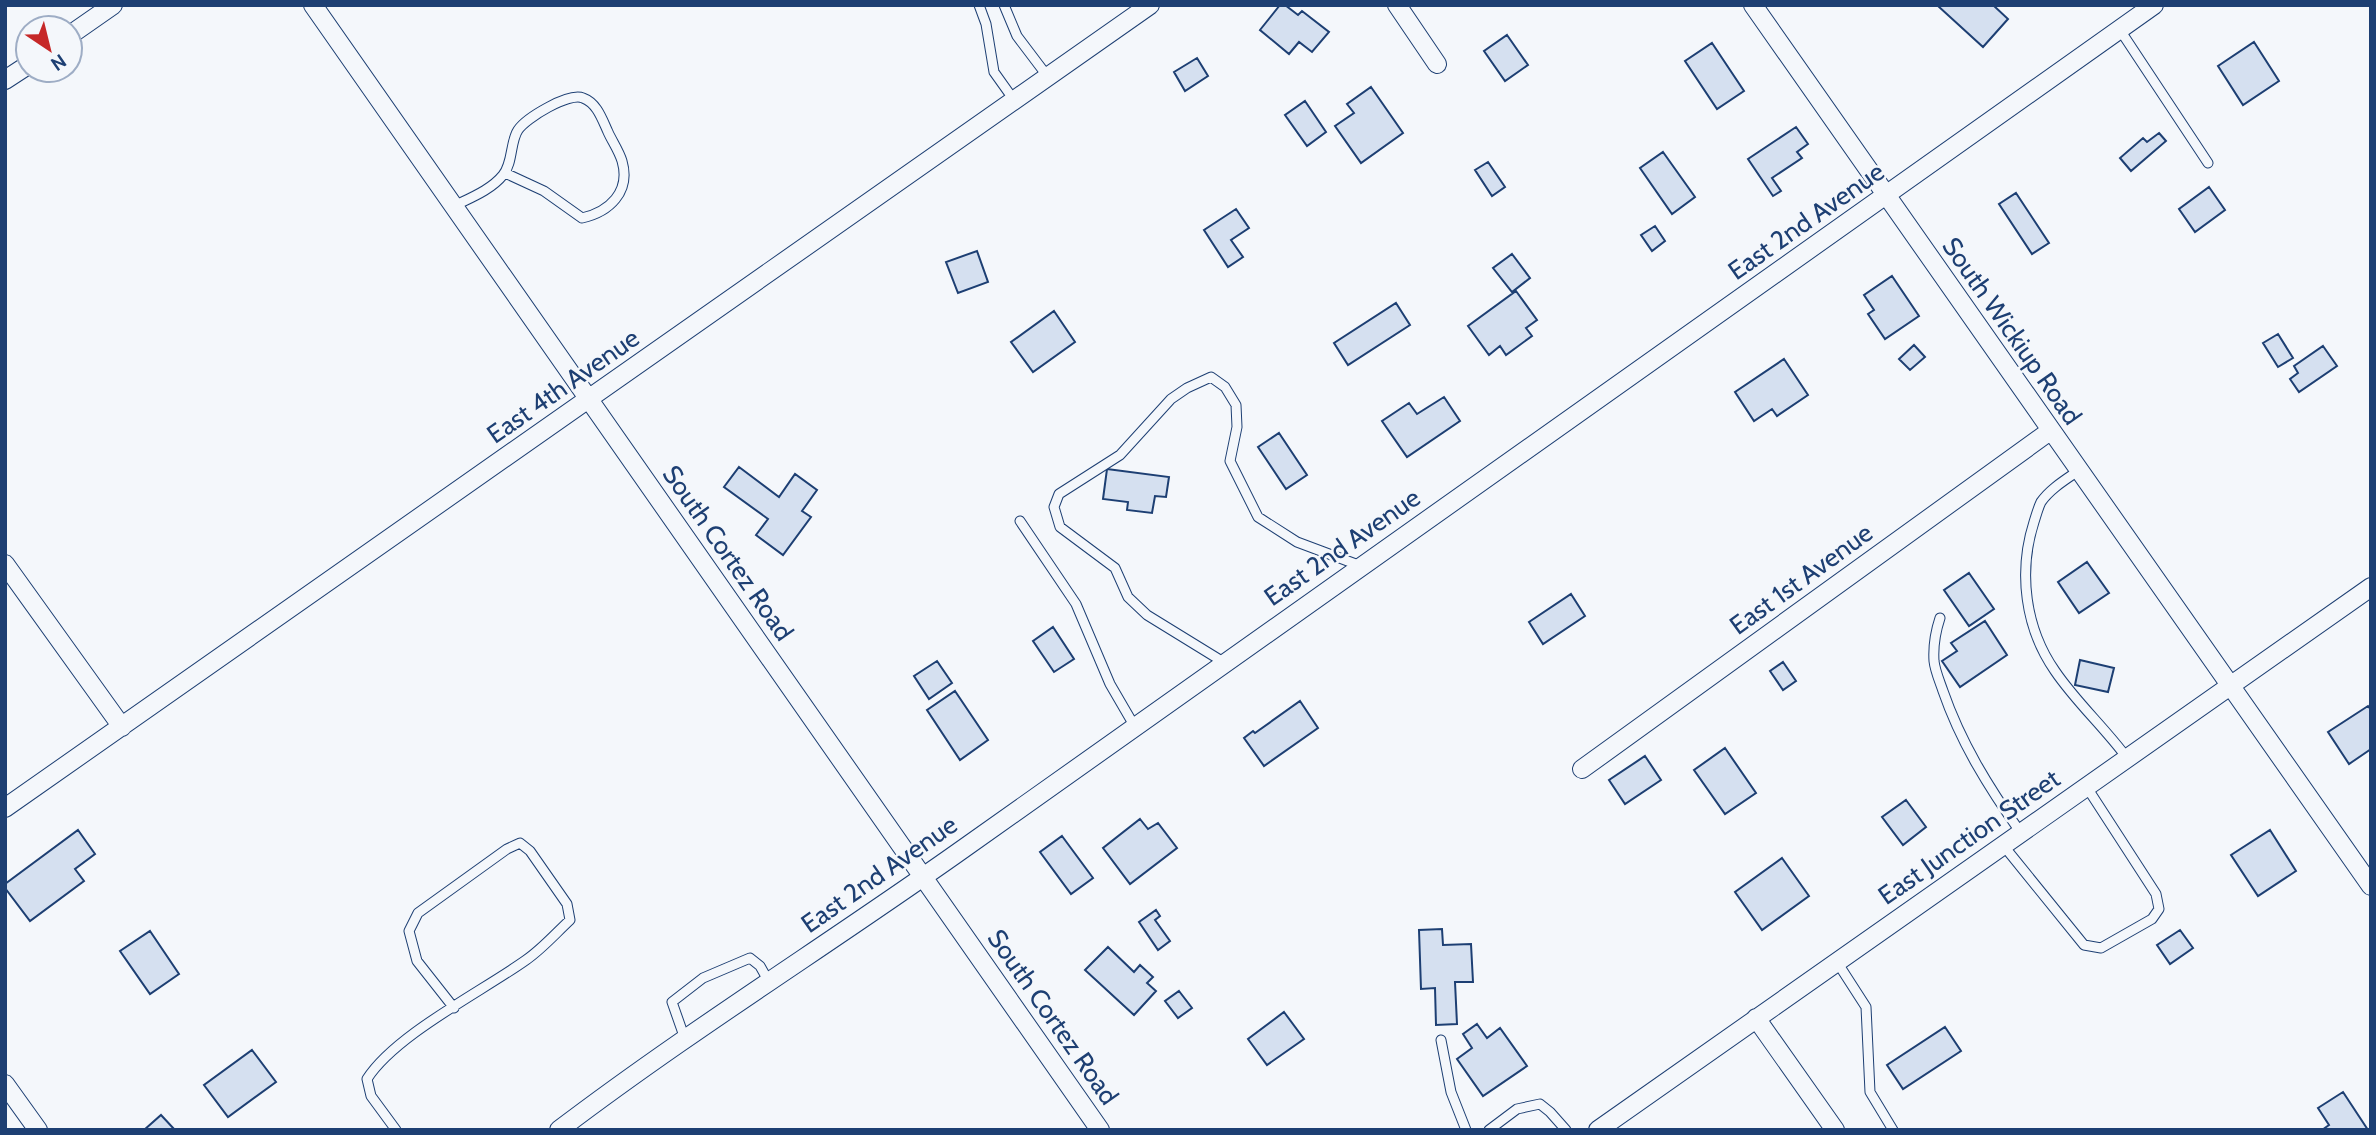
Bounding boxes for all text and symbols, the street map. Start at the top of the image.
north arrow [14,14,84,84]
text: N [46,49,71,76]
street label: East 2nd Avenue [1722,155,1890,287]
street label: South Wickiup Road [1935,231,2089,431]
street label: East 4th Avenue [481,322,645,450]
street label: South Cortez Road [656,459,800,647]
street label: East 2nd Avenue [1258,481,1426,613]
street label: East 1st Avenue [1723,517,1879,641]
street label: East Junction Street [1872,762,2066,912]
street label: East 2nd Avenue [795,808,963,940]
street label: South Cortez Road [981,923,1125,1111]

